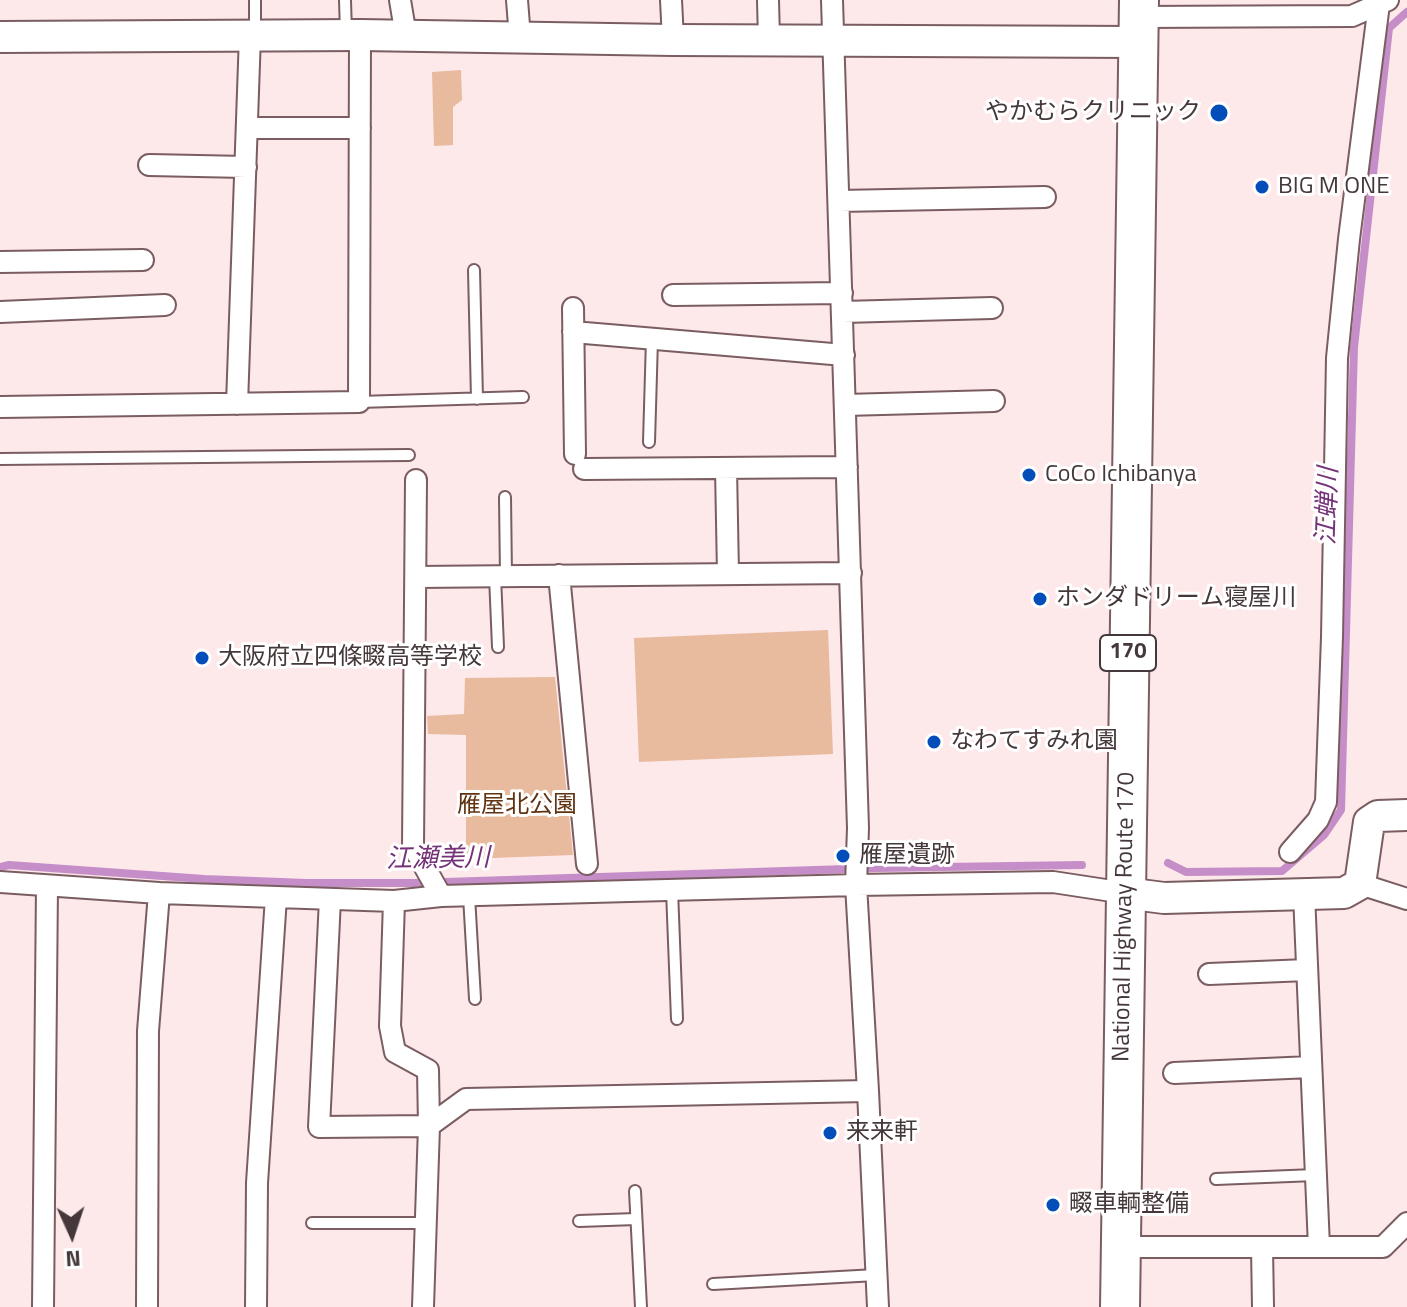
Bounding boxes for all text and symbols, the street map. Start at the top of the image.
place label: やかむらクリニック [985,99,1201,127]
marker: やかむらクリニック [1208,102,1230,124]
place label: BIG M ONE [1278,173,1390,201]
marker: BIG M ONE [1253,178,1271,196]
place label: CoCo Ichibanya [1045,461,1196,489]
marker: CoCo Ichibanya [1020,466,1038,484]
water label: 江蝉川 [1312,466,1346,546]
place label: ホンダドリーム寝屋川 [1056,585,1296,613]
marker: ホンダドリーム寝屋川 [1031,590,1049,608]
road number: 170 [1100,635,1156,671]
place label: 大阪府立四條畷高等学校 [218,644,482,672]
marker: 大阪府立四條畷高等学校 [193,649,211,667]
place label: なわてすみれ園 [950,728,1118,756]
marker: なわてすみれ園 [925,733,943,751]
street label: National Highway Route 170 [1108,772,1142,1062]
park label: 雁屋北公園 [457,792,577,820]
place label: 雁屋遺跡 [859,842,955,870]
water label: 江瀬美川 [386,843,490,877]
marker: 雁屋遺跡 [834,847,852,865]
place label: 来来軒 [846,1119,918,1147]
marker: 来来軒 [821,1124,839,1142]
place label: 畷車輌整備 [1069,1191,1189,1219]
north arrow [32,1195,112,1275]
marker: 畷車輌整備 [1044,1196,1062,1214]
text: N [65,1242,82,1276]

